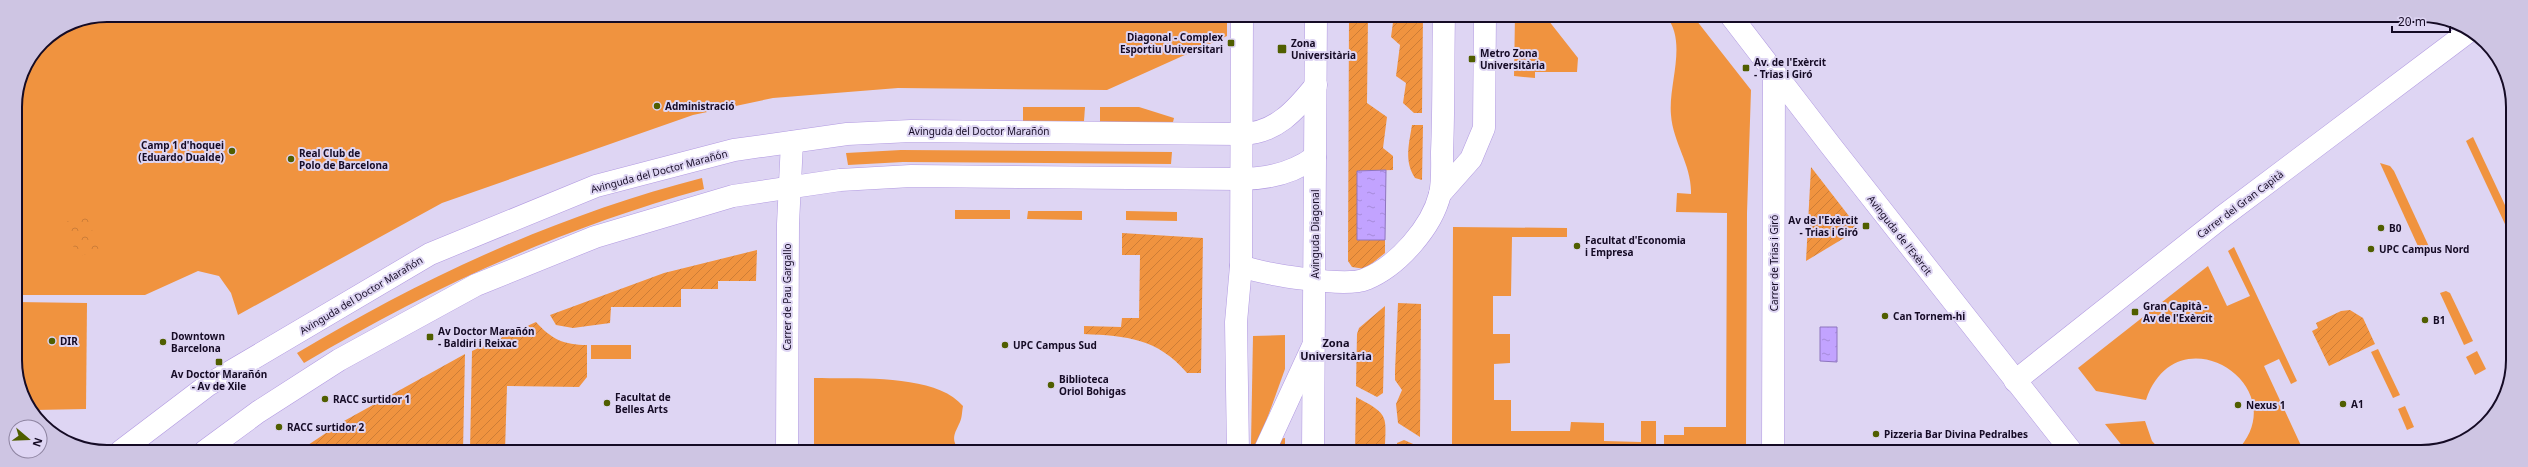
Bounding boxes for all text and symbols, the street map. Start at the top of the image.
scale bar [2392,8,2450,34]
text: 20 m [2398,13,2426,30]
place label: Diagonal - Complex Esportiu Universitari [1120,30,1223,56]
place label: Zona Universitària [1291,36,1356,62]
marker: Diagonal - Complex Esportiu Universitari [1226,38,1236,48]
marker: Zona Universitària [1276,43,1288,55]
place label: Metro Zona Universitària [1480,46,1545,72]
marker: Metro Zona Universitària [1467,54,1477,64]
place label: Av. de l'Exèrcit - Trias i Giró [1754,55,1827,81]
marker: Av. de l'Exèrcit - Trias i Giró [1741,63,1751,73]
place label: Administració [665,99,735,113]
marker: Administració [652,101,662,111]
street label: Avinguda del Doctor Marañón [908,124,1050,138]
place label: Camp 1 d'hoquei (Eduardo Dualde) [138,138,224,164]
marker: Camp 1 d'hoquei (Eduardo Dualde) [227,146,237,156]
place label: Real Club de Polo de Barcelona [299,146,388,172]
street label: Avinguda del Doctor Marañón [589,146,729,196]
marker: Real Club de Polo de Barcelona [286,154,296,164]
street label: Carrer del Gran Capità [2194,167,2286,241]
street label: Avinguda Diagonal [1308,190,1322,278]
street label: Avinguda de l'Exèrcit [1865,192,1936,278]
place label: Av de l'Exèrcit - Trias i Giró [1788,213,1859,239]
street label: Carrer de Trias i Giró [1767,215,1781,311]
marker: Av de l'Exèrcit - Trias i Giró [1861,221,1871,231]
place label: B0 [2389,221,2402,235]
marker: B0 [2376,223,2386,233]
place label: Facultat d'Economia i Empresa [1585,233,1686,259]
marker: Facultat d'Economia i Empresa [1572,241,1582,251]
place label: UPC Campus Nord [2379,242,2469,256]
street label: Carrer de Pau Gargallo [780,243,794,351]
marker: UPC Campus Nord [2366,244,2376,254]
street label: Avinguda del Doctor Marañón [297,253,425,337]
place label: Gran Capità - Av de l'Exèrcit [2143,299,2213,325]
marker: Gran Capità - Av de l'Exèrcit [2130,307,2140,317]
place label: Can Tornem-hi [1893,309,1965,323]
marker: Can Tornem-hi [1880,311,1890,321]
place label: B1 [2433,313,2445,327]
marker: B1 [2420,315,2430,325]
place label: Av Doctor Marañón - Baldiri i Reixac [438,324,535,350]
place label: Downtown Barcelona [171,329,225,355]
marker: Av Doctor Marañón - Baldiri i Reixac [425,332,435,342]
place label: DIR [60,334,78,348]
district label: Zona Universitària [1300,335,1372,363]
marker: DIR [47,336,57,346]
marker: Downtown Barcelona [158,337,168,347]
place label: UPC Campus Sud [1013,338,1097,352]
marker: UPC Campus Sud [1000,340,1010,350]
marker: Av Doctor Marañón - Av de Xile [214,357,224,367]
place label: Av Doctor Marañón - Av de Xile [171,367,267,393]
place label: Biblioteca Oriol Bohigas [1059,372,1126,398]
marker: Biblioteca Oriol Bohigas [1046,380,1056,390]
place label: Facultat de Belles Arts [615,390,671,416]
place label: RACC surtidor 1 [333,392,410,406]
marker: RACC surtidor 1 [320,394,330,404]
place label: A1 [2351,397,2364,411]
marker: Facultat de Belles Arts [602,398,612,408]
place label: Nexus 1 [2246,398,2286,412]
marker: A1 [2338,399,2348,409]
marker: Nexus 1 [2233,400,2243,410]
north arrow [8,419,48,459]
place label: RACC surtidor 2 [287,420,364,434]
marker: RACC surtidor 2 [274,422,284,432]
place label: Pizzeria Bar Divina Pedralbes [1884,427,2028,441]
marker: Pizzeria Bar Divina Pedralbes [1871,429,1881,439]
text: N [29,436,46,449]

